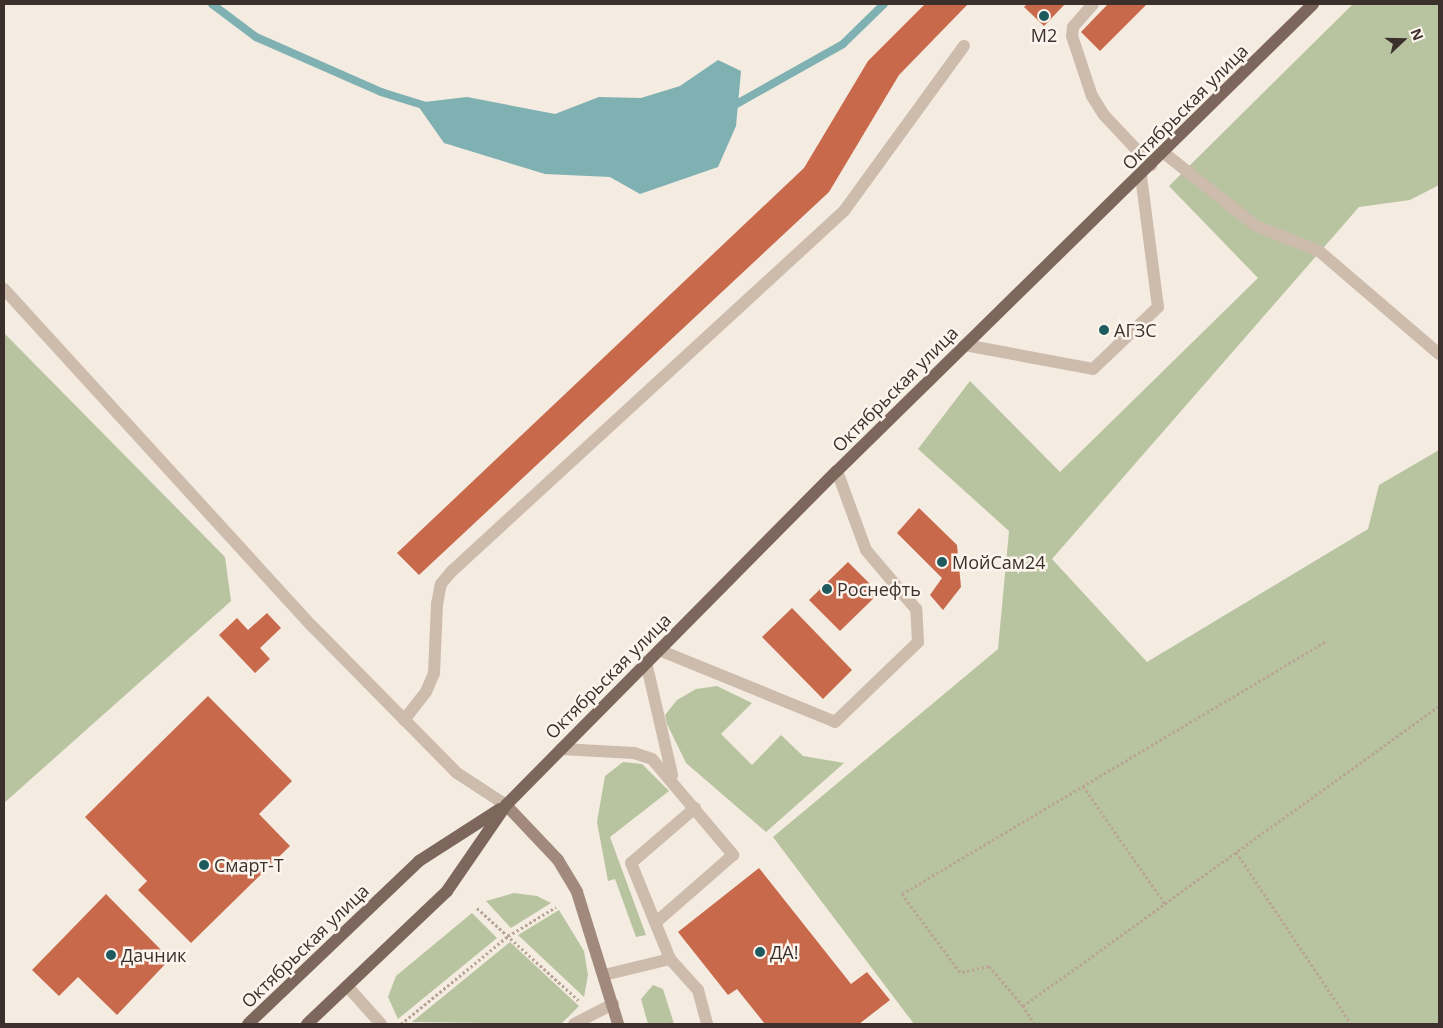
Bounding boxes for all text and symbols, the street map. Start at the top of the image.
marker: М2 [1038,10,1050,22]
north arrow [1378,15,1428,65]
place label: М2 [1031,24,1057,46]
text: N [1407,26,1428,43]
street label: Октябрьская улица [1118,40,1252,174]
place label: АГЗС [1114,319,1157,341]
street label: Октябрьская улица [828,322,962,456]
marker: АГЗС [1098,324,1110,336]
place label: МойСам24 [952,551,1046,573]
marker: МойСам24 [936,556,948,568]
place label: Роснефть [837,578,921,600]
marker: Роснефть [821,583,833,595]
street label: Октябрьская улица [541,609,675,743]
place label: Смарт-Т [214,854,284,876]
marker: Смарт-Т [198,859,210,871]
street label: Октябрьская улица [237,880,373,1012]
place label: ДА! [770,941,798,963]
place label: Дачник [121,944,186,966]
marker: ДА! [754,946,766,958]
marker: Дачник [105,949,117,961]

